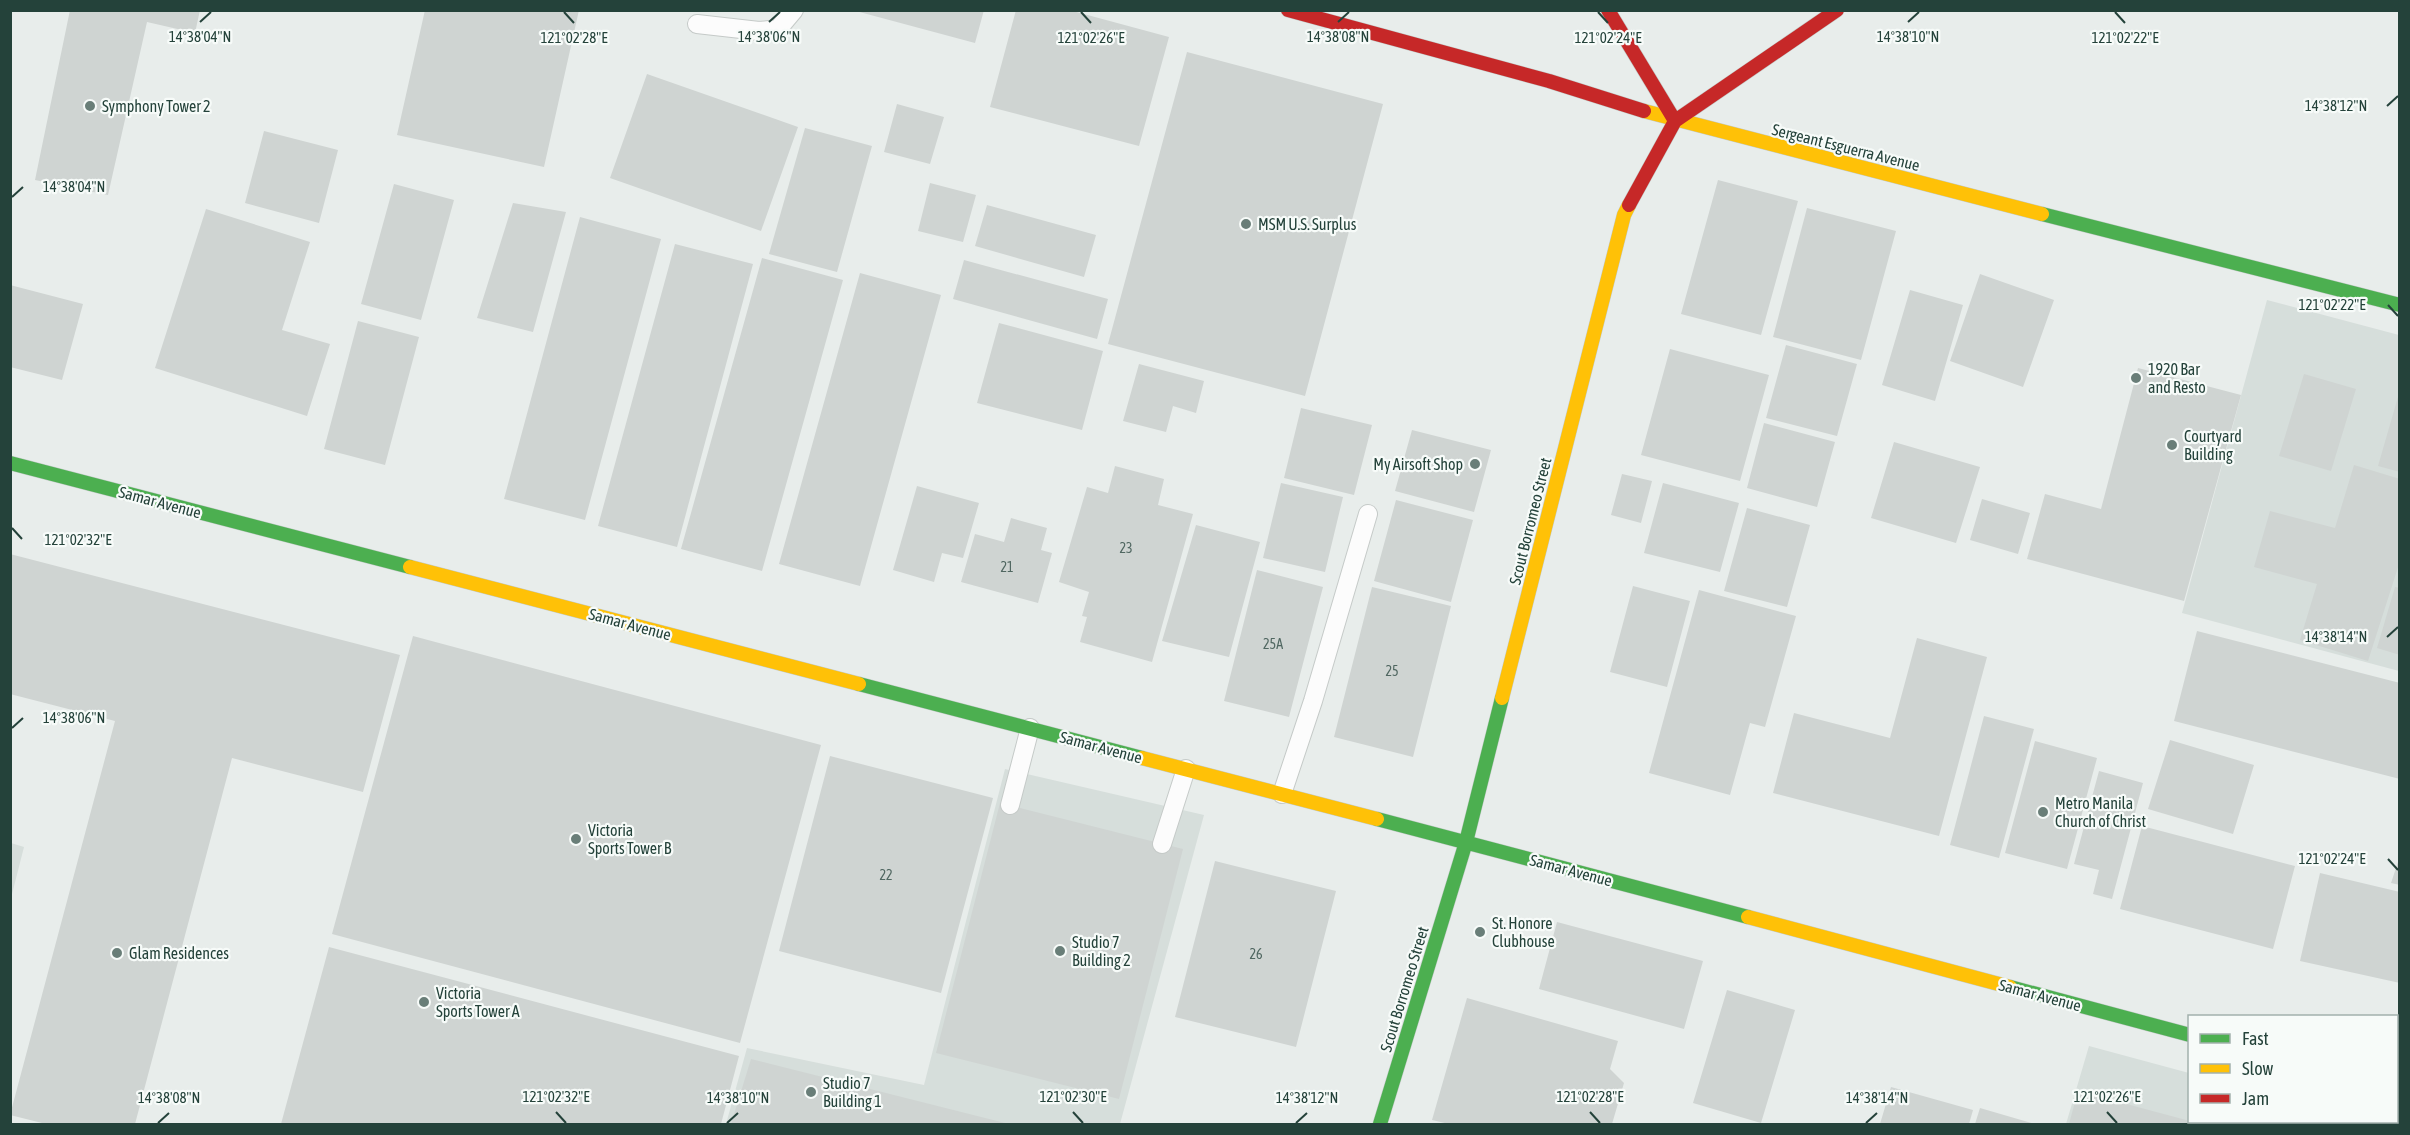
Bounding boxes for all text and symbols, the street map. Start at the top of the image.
text: 14°38'04"N [169,28,231,45]
text: 14°38'06"N [738,28,800,45]
text: 14°38'08"N [1307,28,1369,45]
text: 14°38'10"N [1877,28,1939,45]
text: 121°02'28"E [540,29,608,46]
text: 121°02'26"E [1057,29,1125,46]
text: 121°02'24"E [1574,29,1642,46]
text: 121°02'22"E [2091,29,2159,46]
place label: Symphony Tower 2 [102,97,211,116]
text: 14°38'12"N [2305,97,2367,114]
marker: Symphony Tower 2 [83,99,97,113]
street label: Sergeant Esguerra Avenue [1770,120,1922,175]
text: 14°38'04"N [43,178,105,195]
place label: MSM U.S. Surplus [1258,215,1357,234]
marker: MSM U.S. Surplus [1239,217,1253,231]
text: 121°02'22"E [2298,296,2366,313]
place label: 1920 Bar and Resto [2148,360,2206,396]
marker: 1920 Bar and Resto [2129,371,2143,385]
place label: Courtyard Building [2184,427,2242,464]
marker: Courtyard Building [2165,438,2179,452]
place label: My Airsoft Shop [1373,455,1463,474]
street label: Scout Borromeo Street [1506,455,1555,586]
marker: My Airsoft Shop [1468,457,1482,471]
street label: Samar Avenue [117,482,203,522]
text: 121°02'32"E [44,531,112,548]
house number: 23 [1119,540,1133,556]
house number: 21 [1000,559,1014,575]
street label: Samar Avenue [587,604,673,644]
text: 14°38'14"N [2305,628,2367,645]
house number: 25A [1263,636,1283,652]
house number: 25 [1385,663,1399,679]
text: 14°38'06"N [43,709,105,726]
street label: Samar Avenue [1058,727,1144,767]
place label: Metro Manila Church of Christ [2055,794,2146,830]
marker: Metro Manila Church of Christ [2036,805,2050,819]
place label: Victoria Sports Tower B [588,821,672,858]
marker: Victoria Sports Tower B [569,832,583,846]
street label: Samar Avenue [1528,850,1614,890]
text: 121°02'24"E [2298,850,2366,867]
house number: 22 [879,867,893,883]
place label: St. Honore Clubhouse [1492,914,1555,950]
street label: Scout Borromeo Street [1376,924,1432,1054]
marker: St. Honore Clubhouse [1473,925,1487,939]
place label: Studio 7 Building 2 [1072,933,1131,970]
place label: Glam Residences [129,944,229,962]
marker: Studio 7 Building 2 [1053,944,1067,958]
marker: Glam Residences [110,946,124,960]
house number: 26 [1249,946,1263,962]
street label: Samar Avenue [1997,975,2083,1015]
place label: Victoria Sports Tower A [436,984,520,1021]
marker: Victoria Sports Tower A [417,995,431,1009]
legend [2188,1015,2398,1123]
text: Fast [2242,1028,2269,1049]
text: Slow [2242,1058,2273,1079]
place label: Studio 7 Building 1 [823,1074,882,1111]
marker: Studio 7 Building 1 [804,1085,818,1099]
text: 121°02'32"E [522,1088,590,1105]
text: 121°02'30"E [1039,1088,1107,1105]
text: 121°02'28"E [1556,1088,1624,1105]
text: 121°02'26"E [2073,1088,2141,1105]
text: Jam [2242,1088,2269,1109]
text: 14°38'08"N [138,1089,200,1106]
text: 14°38'10"N [707,1089,769,1106]
text: 14°38'12"N [1276,1089,1338,1106]
text: 14°38'14"N [1846,1089,1908,1106]

